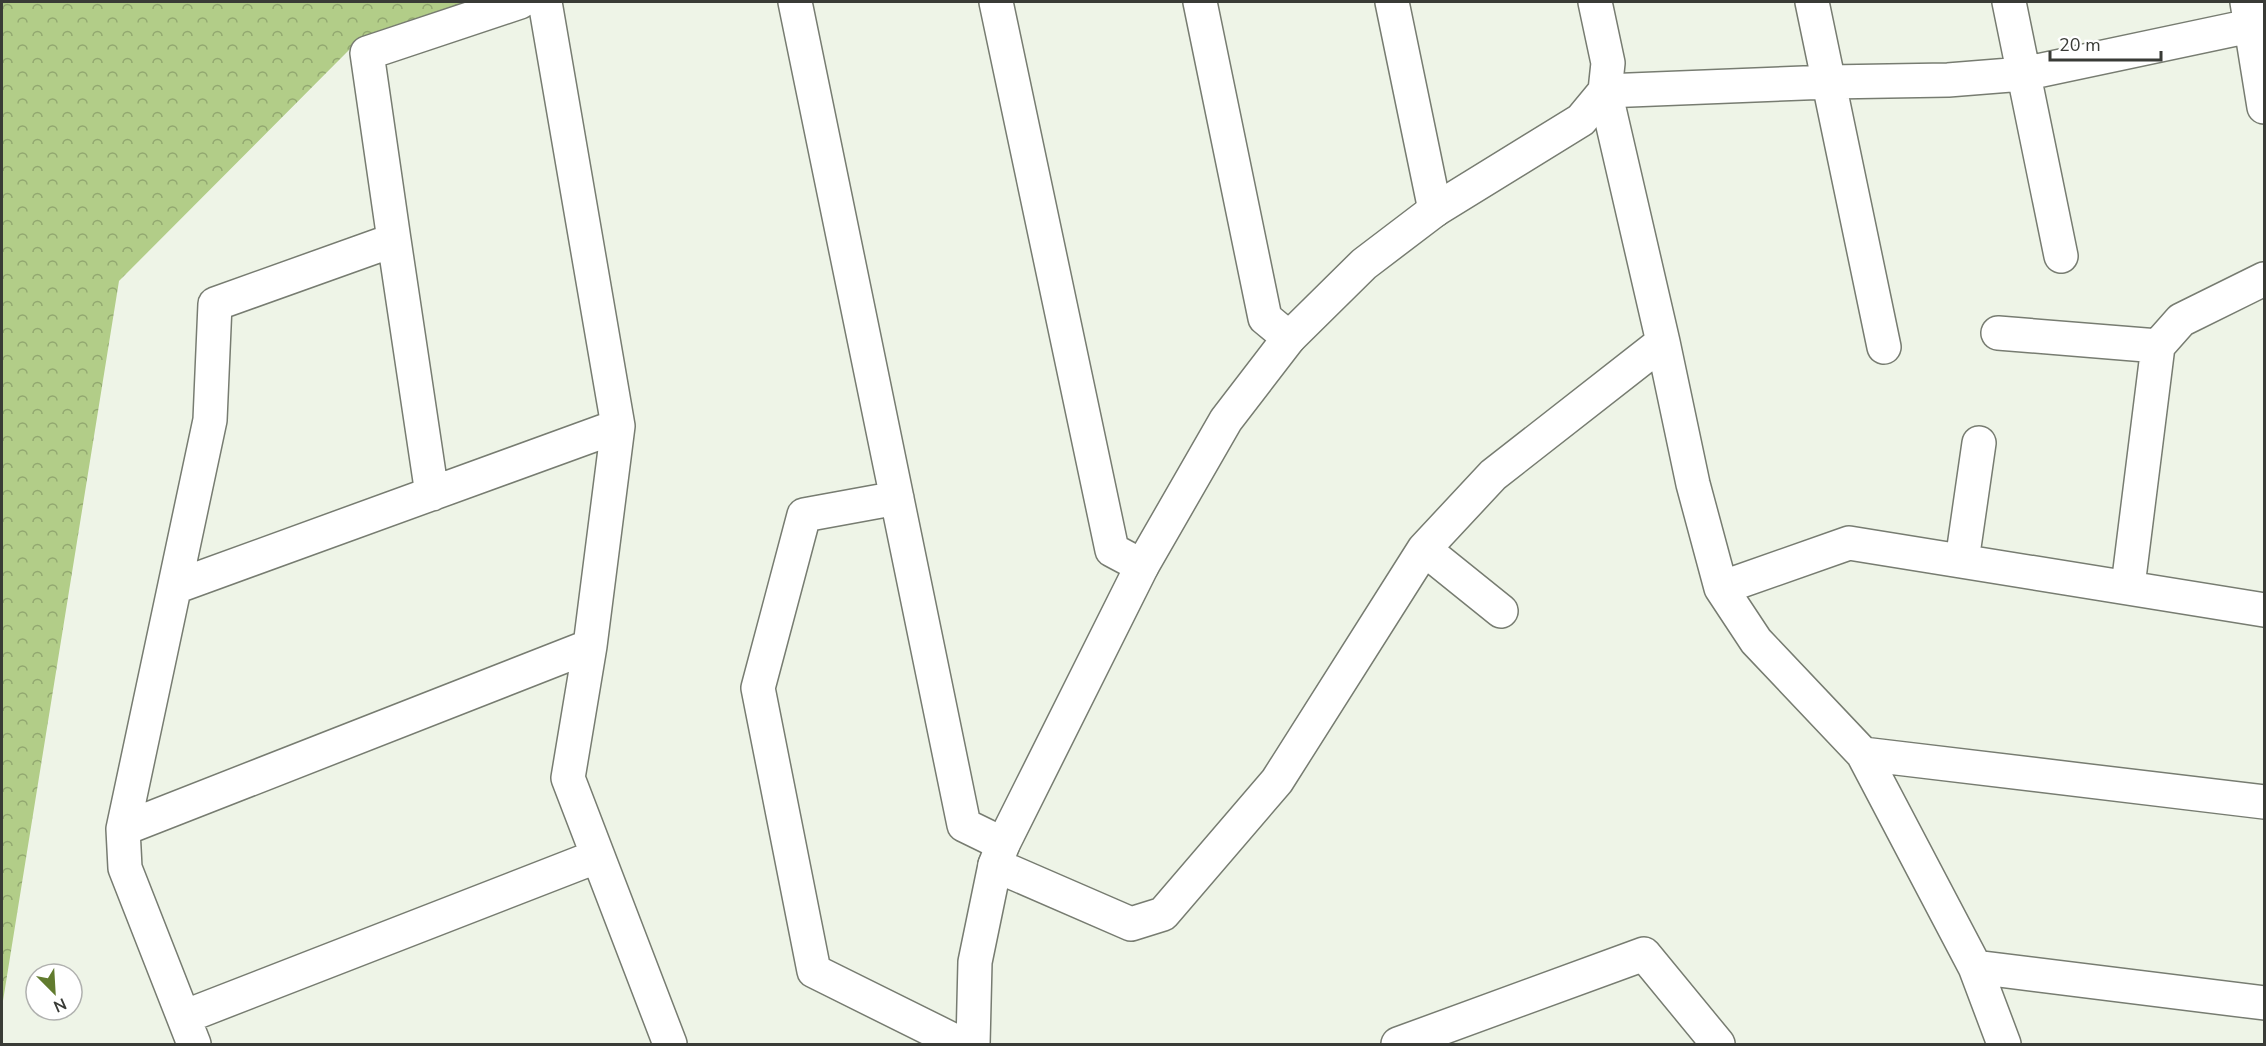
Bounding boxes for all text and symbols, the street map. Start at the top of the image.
scale bar [2050,24,2161,62]
text: 20 m [2059,33,2101,57]
north arrow [24,962,84,1022]
text: N [50,992,70,1017]

